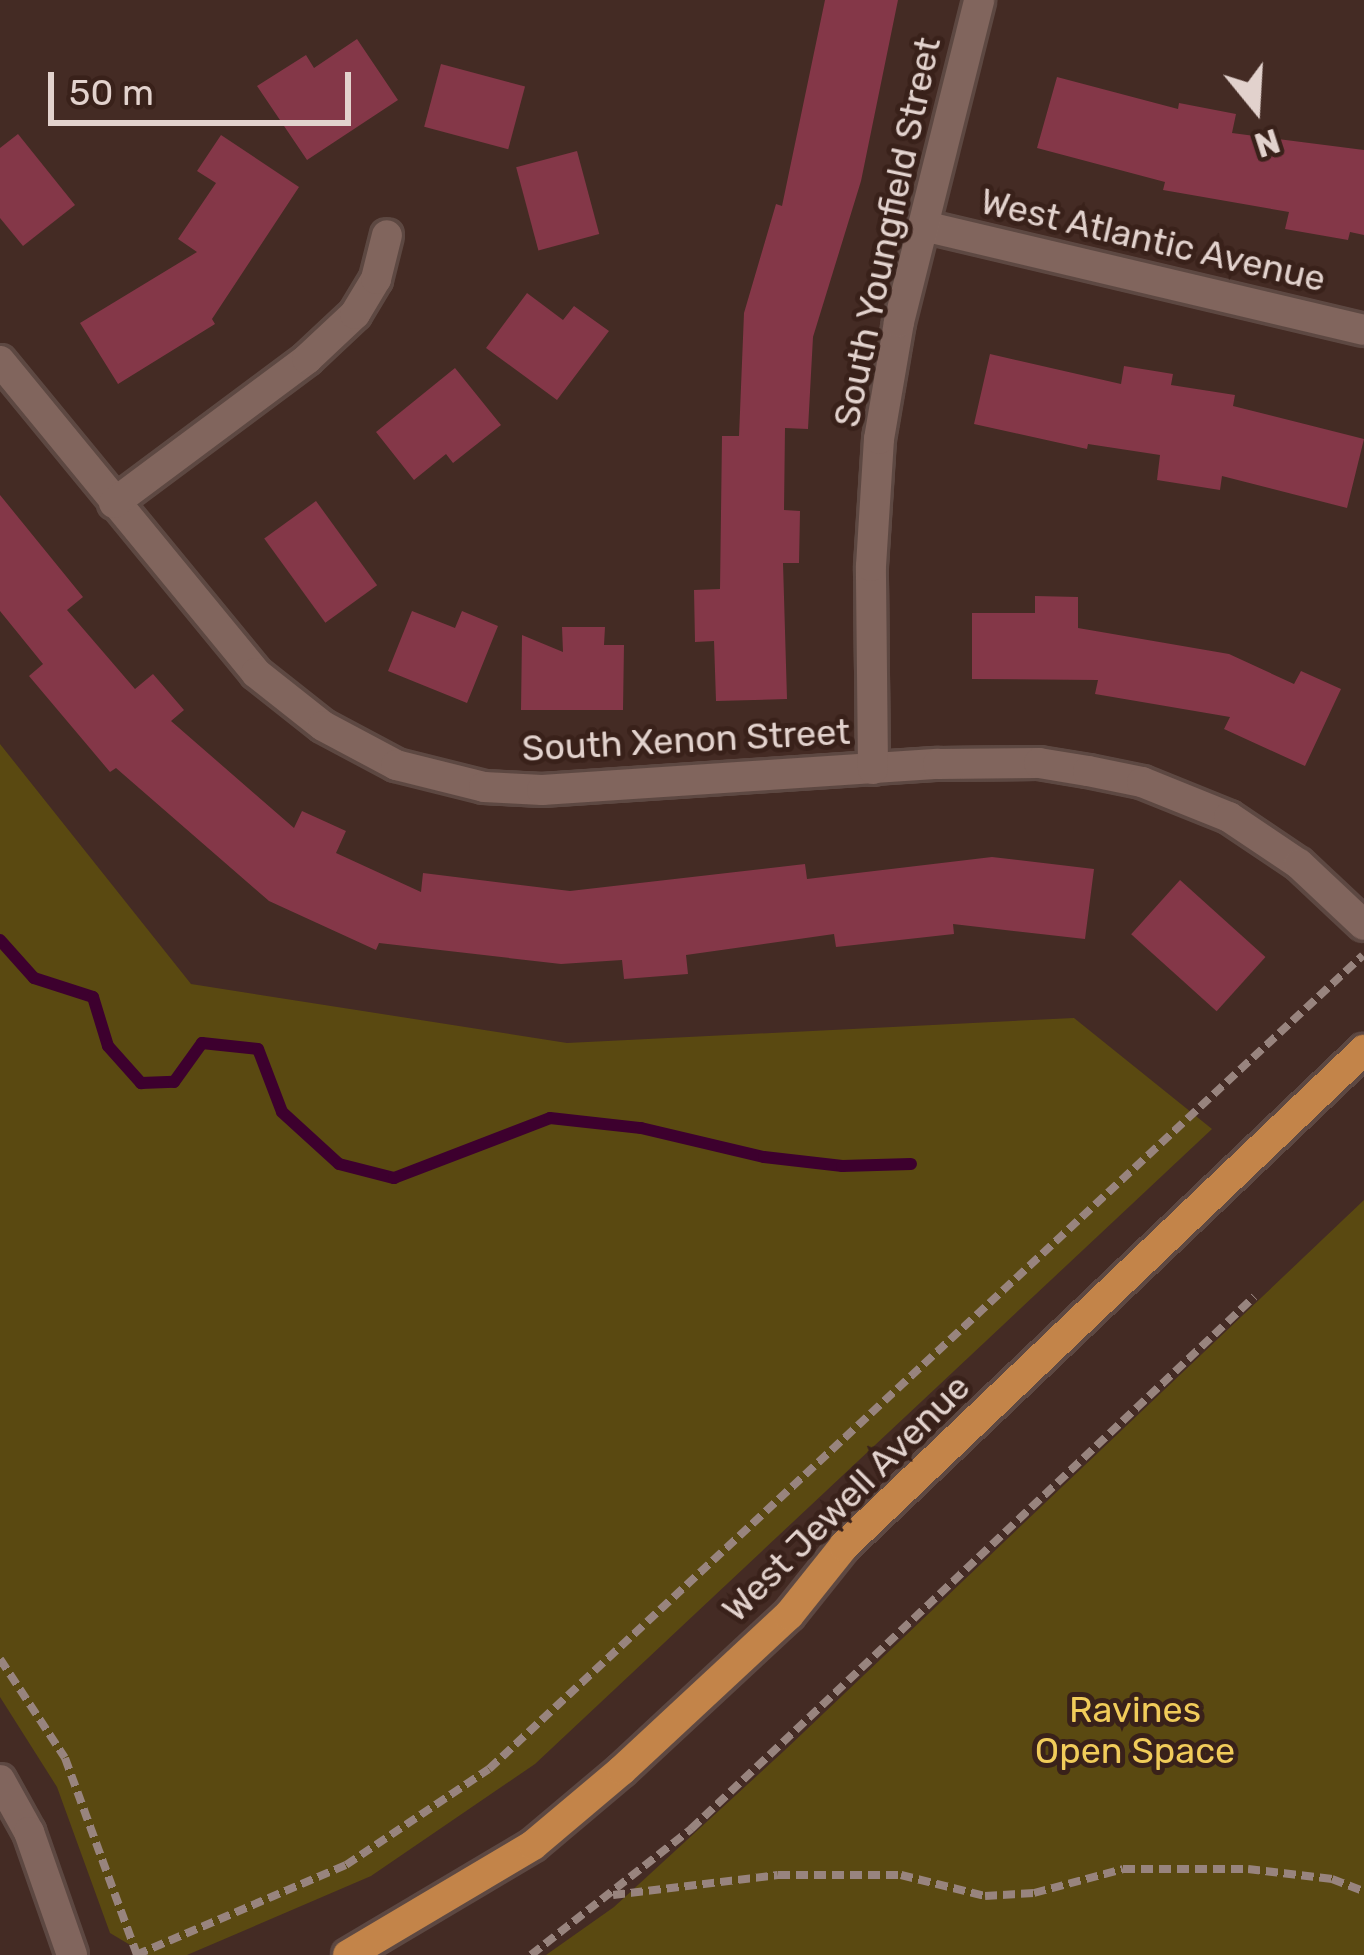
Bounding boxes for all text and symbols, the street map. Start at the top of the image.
street label: South Youngfield Street [824,33,950,431]
scale bar [54,48,357,122]
north arrow [1196,48,1316,168]
text: 50 m [69,71,154,114]
text: N [1250,120,1285,165]
street label: West Atlantic Avenue [975,179,1331,301]
street label: South Xenon Street [521,710,851,770]
street label: West Jewell Avenue [713,1365,979,1631]
park label: Ravines Open Space [1035,1687,1235,1772]

